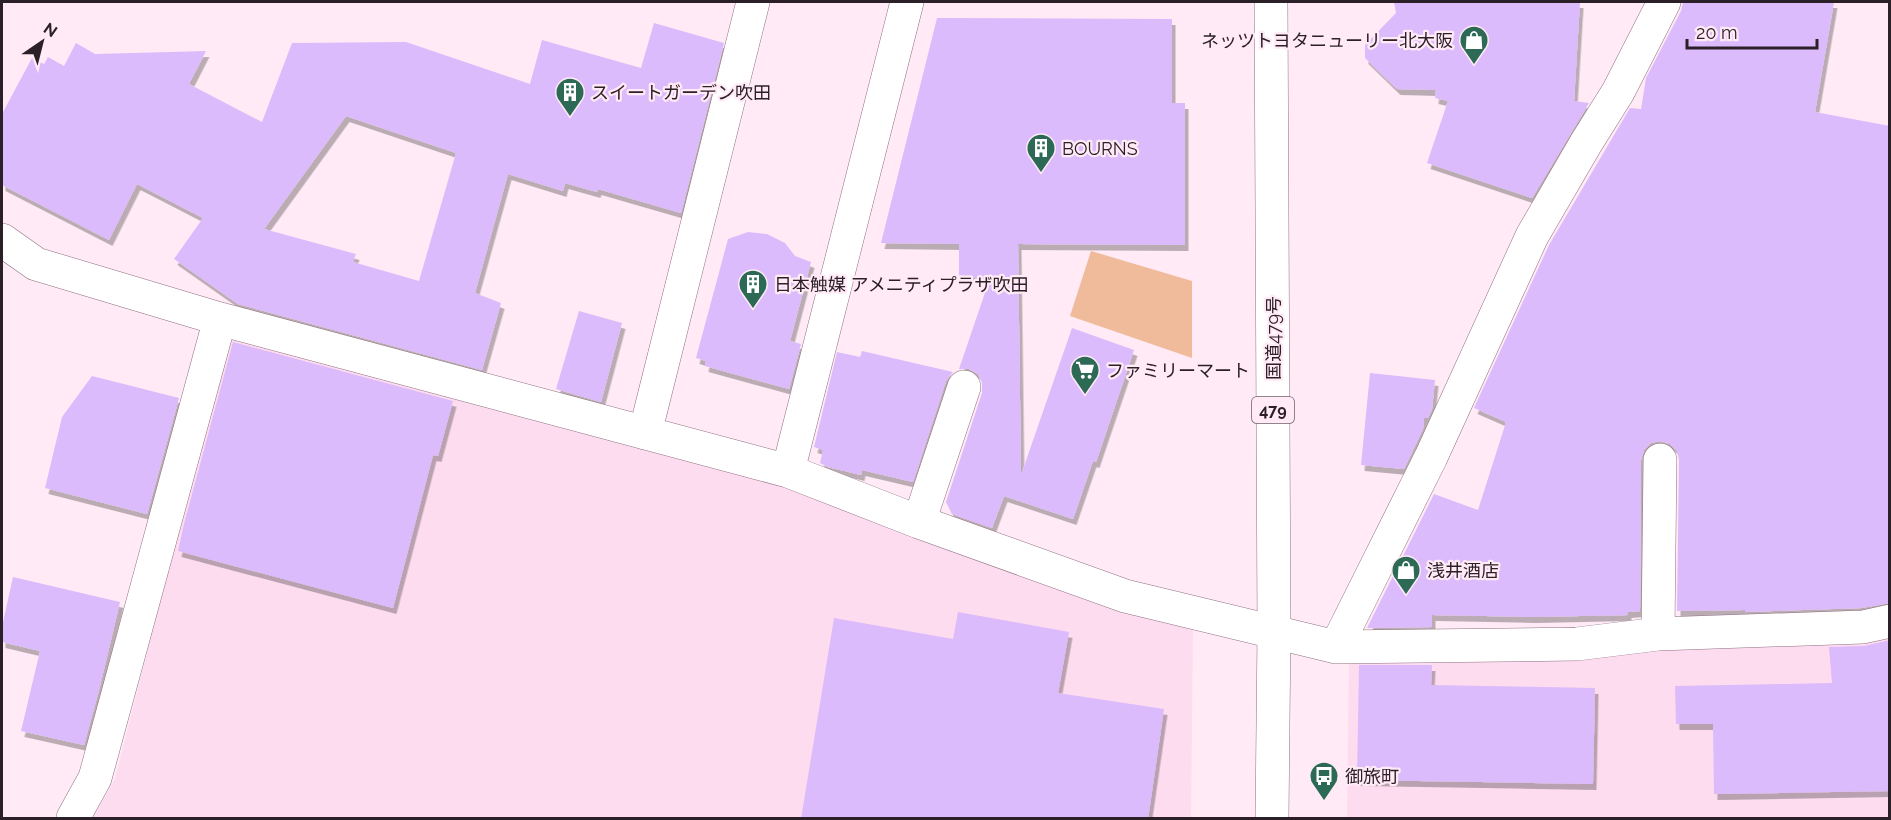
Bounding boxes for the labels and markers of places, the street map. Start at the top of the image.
shop icon: ネッツトヨタニューリー北大阪 [1458,24,1490,66]
place label: ネッツトヨタニューリー北大阪 [1201,30,1453,51]
building icon: スイートガーデン吹田 [554,76,586,118]
place label: スイートガーデン吹田 [591,82,771,103]
building icon: BOURNS [1025,132,1057,174]
place label: BOURNS [1062,138,1138,159]
building icon: 日本触媒 アメニティプラザ吹田 [737,268,769,310]
place label: 日本触媒 アメニティプラザ吹田 [774,274,1029,295]
supermarket icon: ファミリーマート [1069,354,1101,396]
place label: ファミリーマート [1106,360,1250,381]
shop icon: 浅井酒店 [1390,554,1422,596]
place label: 浅井酒店 [1427,560,1499,581]
bus stop icon: 御旅町 [1308,760,1340,802]
place label: 御旅町 [1345,766,1399,787]

